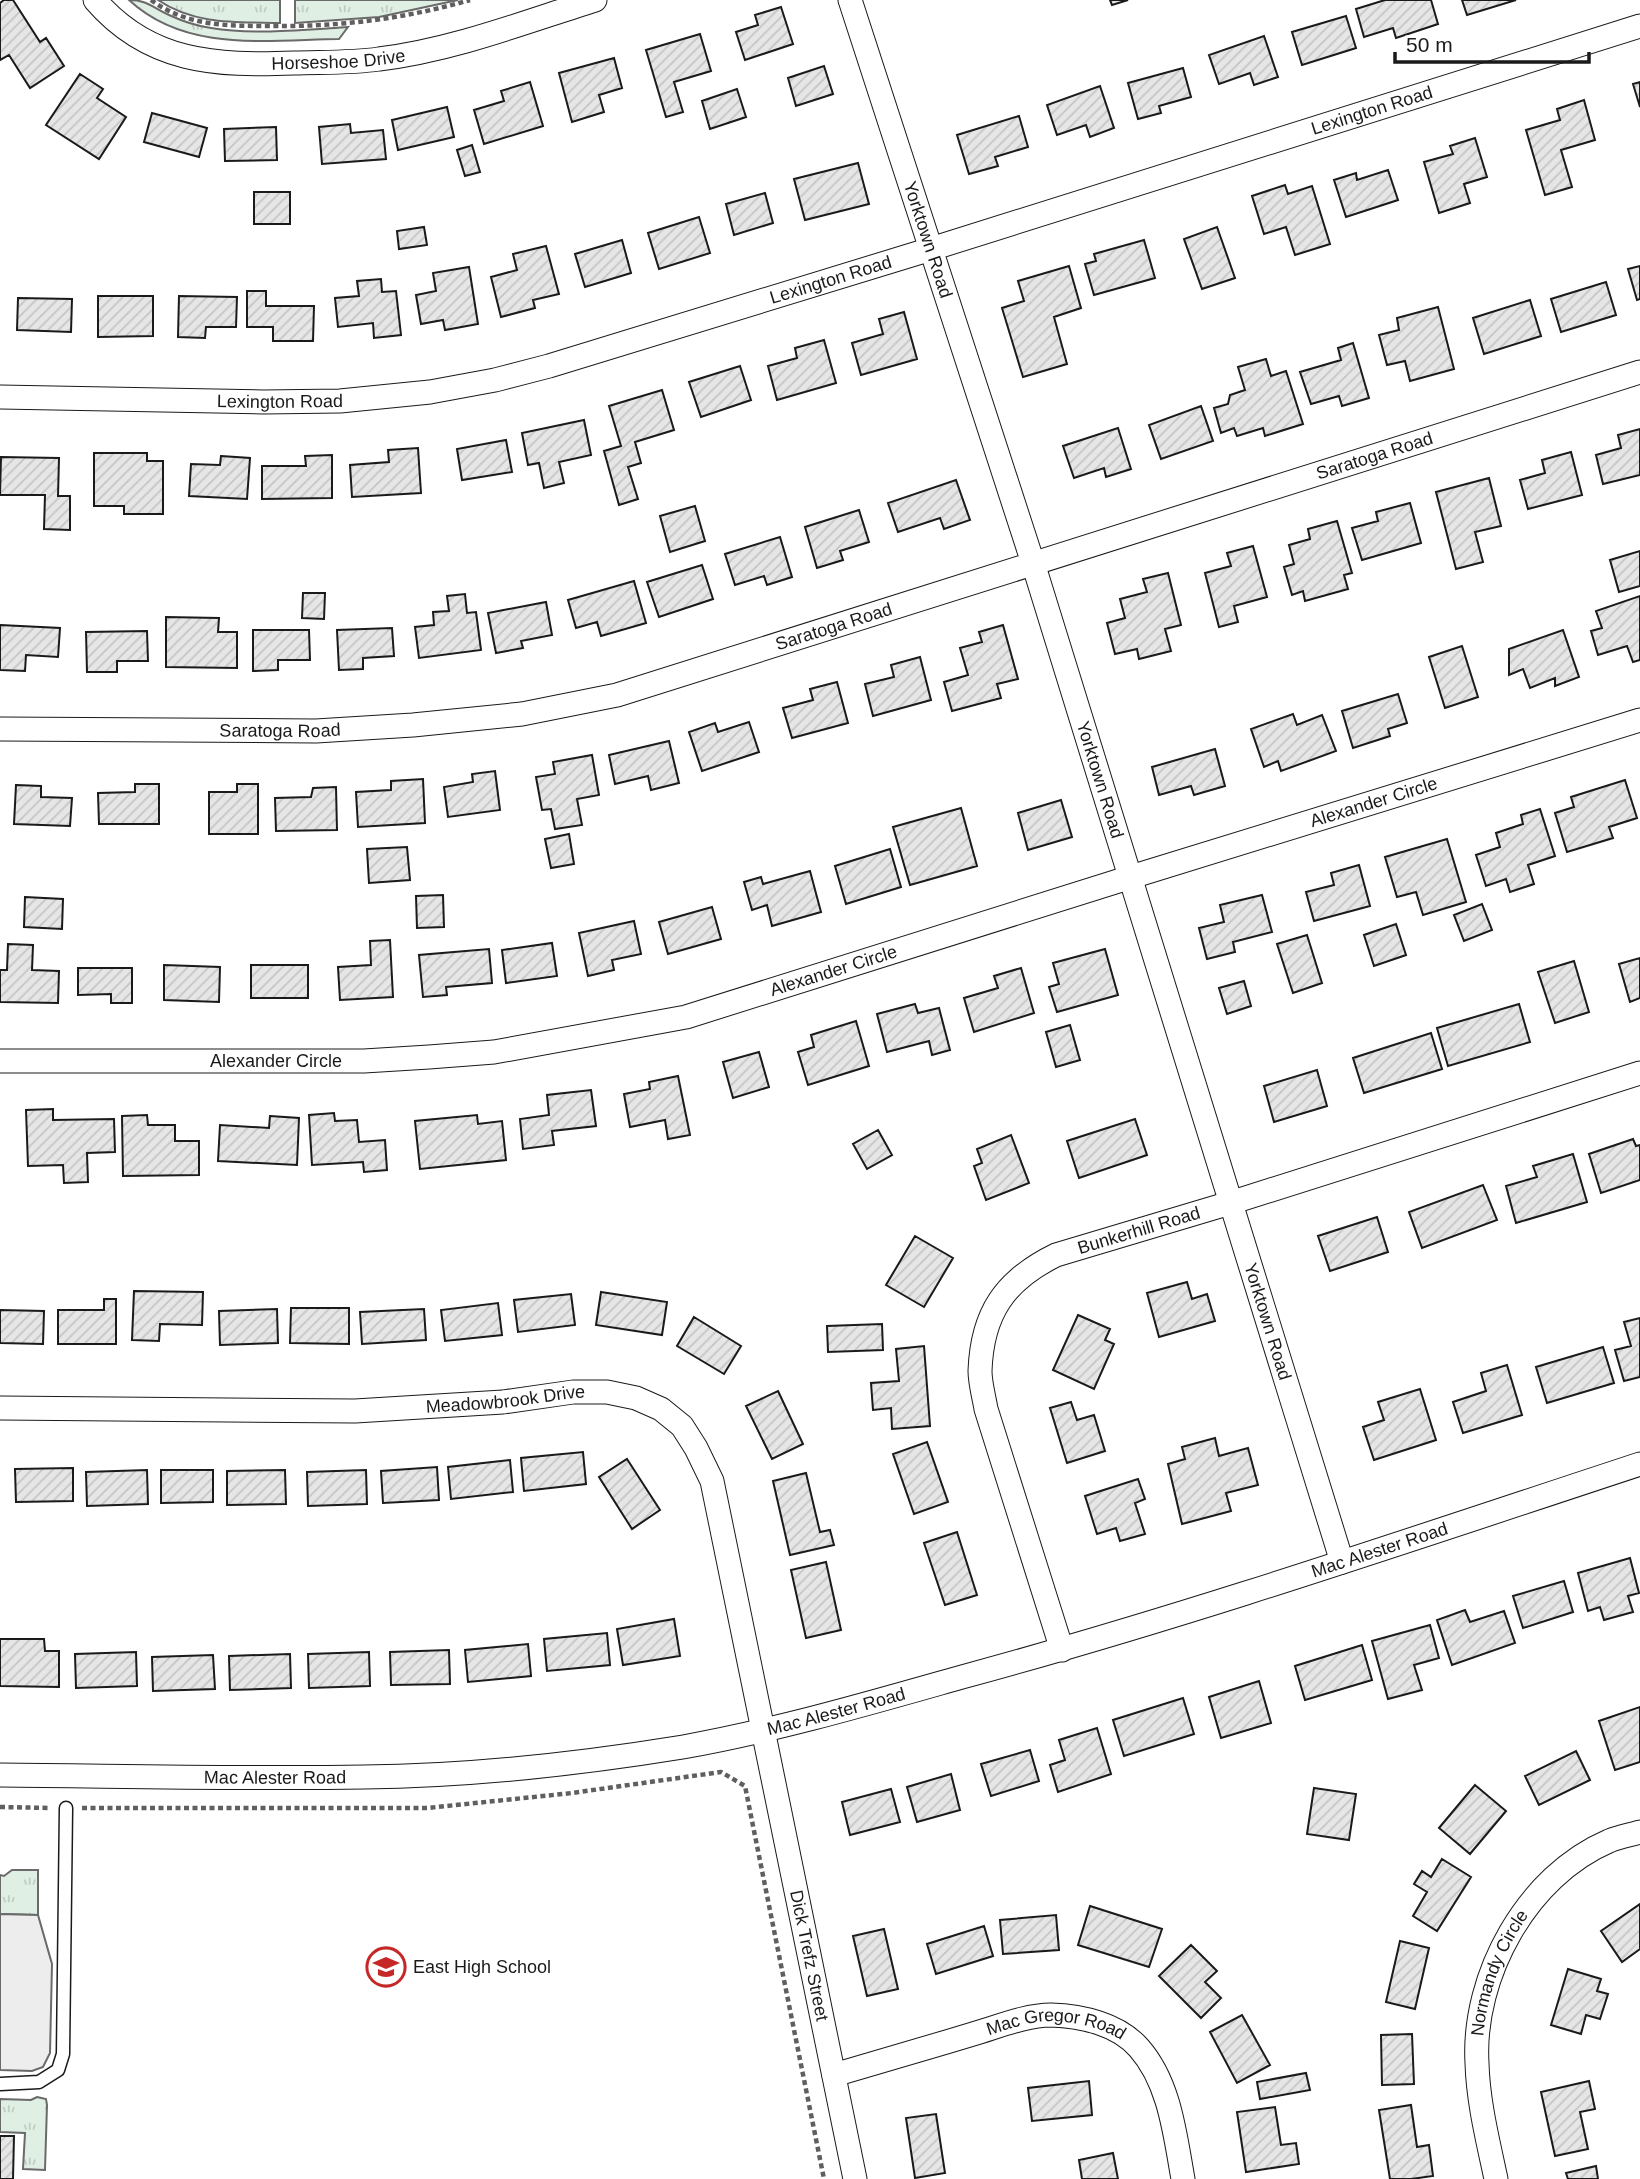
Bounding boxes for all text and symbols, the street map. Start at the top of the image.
scale bar [1395,21,1589,65]
text: 50 m [1406,33,1453,56]
street label: Horseshoe Drive [271,45,407,74]
street label: Lexington Road [1309,82,1435,139]
street label: Yorktown Road [900,179,956,301]
street label: Lexington Road [767,252,894,308]
street label: Lexington Road [217,391,343,412]
street label: Saratoga Road [1314,428,1435,484]
street label: Saratoga Road [773,599,895,654]
street label: Yorktown Road [1073,719,1128,841]
street label: Saratoga Road [219,720,341,741]
street label: Alexander Circle [1308,773,1440,831]
street label: Alexander Circle [767,941,899,1000]
street label: Alexander Circle [210,1051,342,1071]
street label: Bunkerhill Road [1075,1202,1203,1258]
street label: Yorktown Road [1240,1261,1295,1383]
street label: Meadowbrook Drive [425,1382,585,1417]
street label: Mac Alester Road [1309,1518,1450,1581]
street label: Mac Alester Road [765,1684,908,1739]
street label: Mac Alester Road [204,1767,346,1788]
street label: Dick Trefz Street [786,1888,832,2023]
street label: Normandy Circle [1467,1906,1532,2037]
school or university icon: East High School [365,1946,407,1988]
place label: East High School [413,1957,551,1977]
street label: Mac Gregor Road [984,2005,1130,2044]

